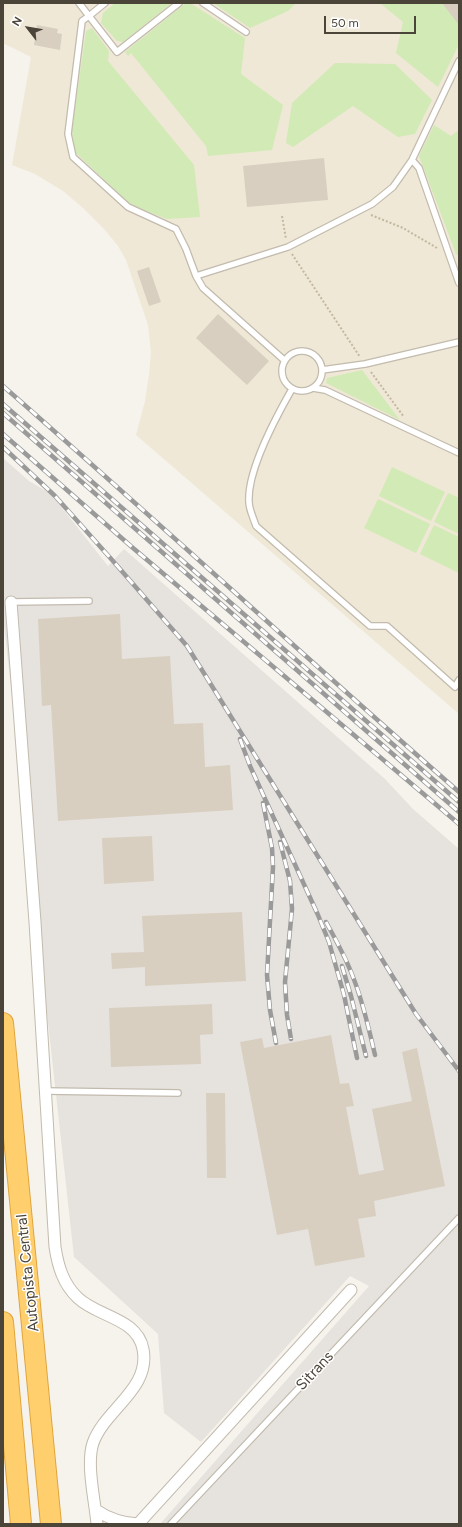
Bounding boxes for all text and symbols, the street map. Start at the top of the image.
north arrow [8,8,48,48]
scale bar [326,8,418,34]
text: N [10,15,25,29]
text: 50 m [331,16,359,30]
street label: Autopista Central [13,1213,43,1333]
street label: Sitrans [293,1348,337,1394]

